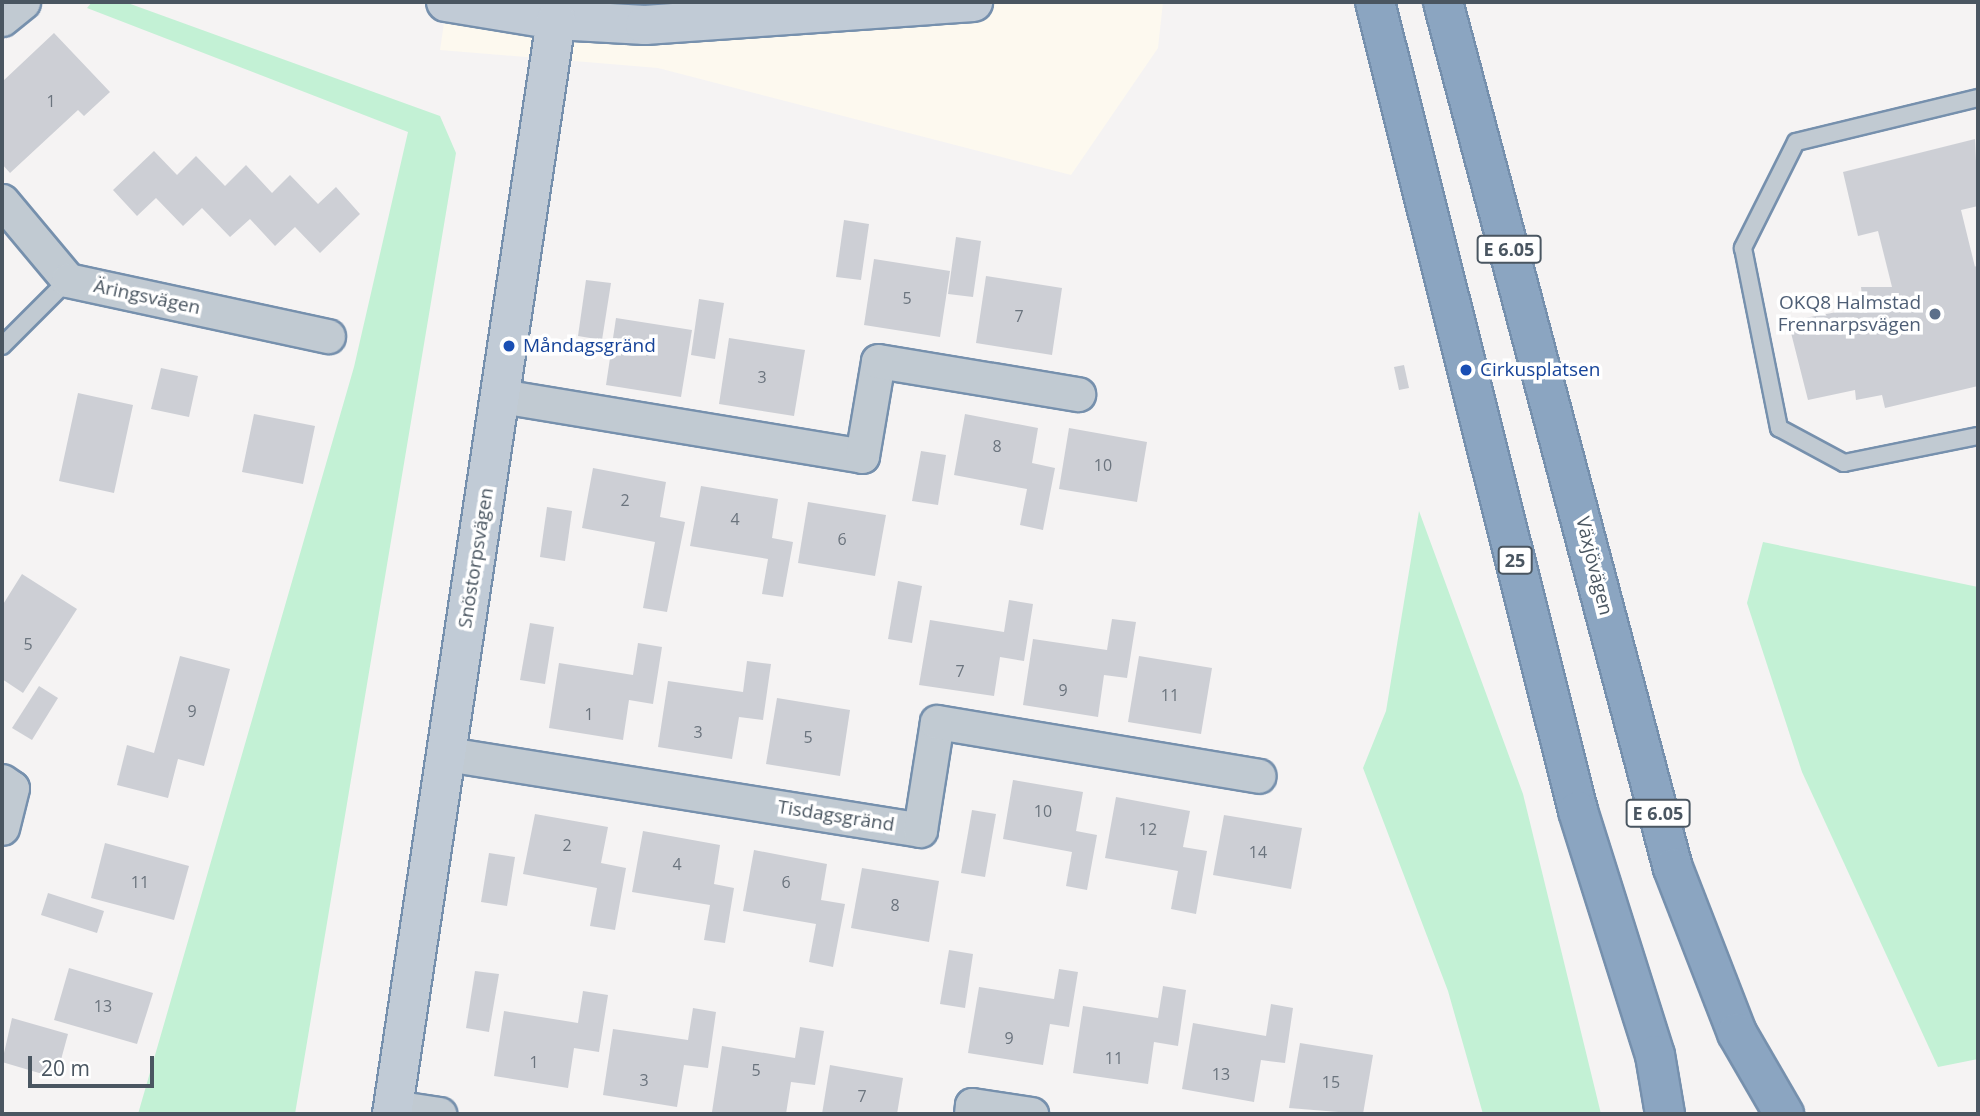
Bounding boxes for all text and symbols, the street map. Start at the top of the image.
house number: 1 [46,91,56,111]
road number: E 6.05 [1476,234,1542,264]
street label: Äringsvägen [92,275,202,319]
house number: 5 [902,288,912,308]
place label: OKQ8 Halmstad Frennarpsvägen [1778,292,1921,336]
house number: 7 [1014,306,1024,326]
marker: OKQ8 Halmstad Frennarpsvägen [1927,306,1943,322]
place label: Måndagsgränd [523,335,656,357]
marker: Måndagsgränd [501,338,517,354]
place label: Cirkusplatsen [1480,359,1600,381]
marker: Cirkusplatsen [1458,362,1474,378]
house number: 3 [757,367,767,387]
house number: 8 [992,436,1002,456]
house number: 10 [1094,455,1112,475]
street label: Snöstorpsvägen [454,486,498,630]
house number: 2 [620,490,630,510]
house number: 4 [730,509,740,529]
street label: Växjövägen [1571,514,1617,618]
house number: 6 [837,529,847,549]
road number: 25 [1498,546,1532,574]
house number: 5 [23,634,33,654]
house number: 7 [955,661,965,681]
house number: 9 [1058,680,1068,700]
house number: 11 [1161,685,1179,705]
house number: 9 [187,701,197,721]
house number: 1 [584,704,594,724]
house number: 3 [693,722,703,742]
house number: 5 [803,727,813,747]
street label: Tisdagsgränd [776,796,896,836]
road number: E 6.05 [1625,798,1691,828]
house number: 10 [1034,801,1052,821]
house number: 12 [1139,819,1157,839]
house number: 2 [562,835,572,855]
house number: 14 [1249,842,1267,862]
house number: 4 [672,854,682,874]
house number: 11 [131,872,149,892]
house number: 6 [781,872,791,892]
house number: 8 [890,895,900,915]
house number: 13 [94,996,112,1016]
house number: 9 [1004,1028,1014,1048]
scale bar [32,1042,158,1086]
house number: 11 [1105,1048,1123,1068]
house number: 1 [529,1052,539,1072]
text: 20 m [41,1054,90,1082]
house number: 5 [751,1060,761,1080]
house number: 13 [1212,1064,1230,1084]
house number: 3 [639,1070,649,1090]
house number: 15 [1322,1072,1340,1092]
house number: 7 [857,1086,867,1106]

